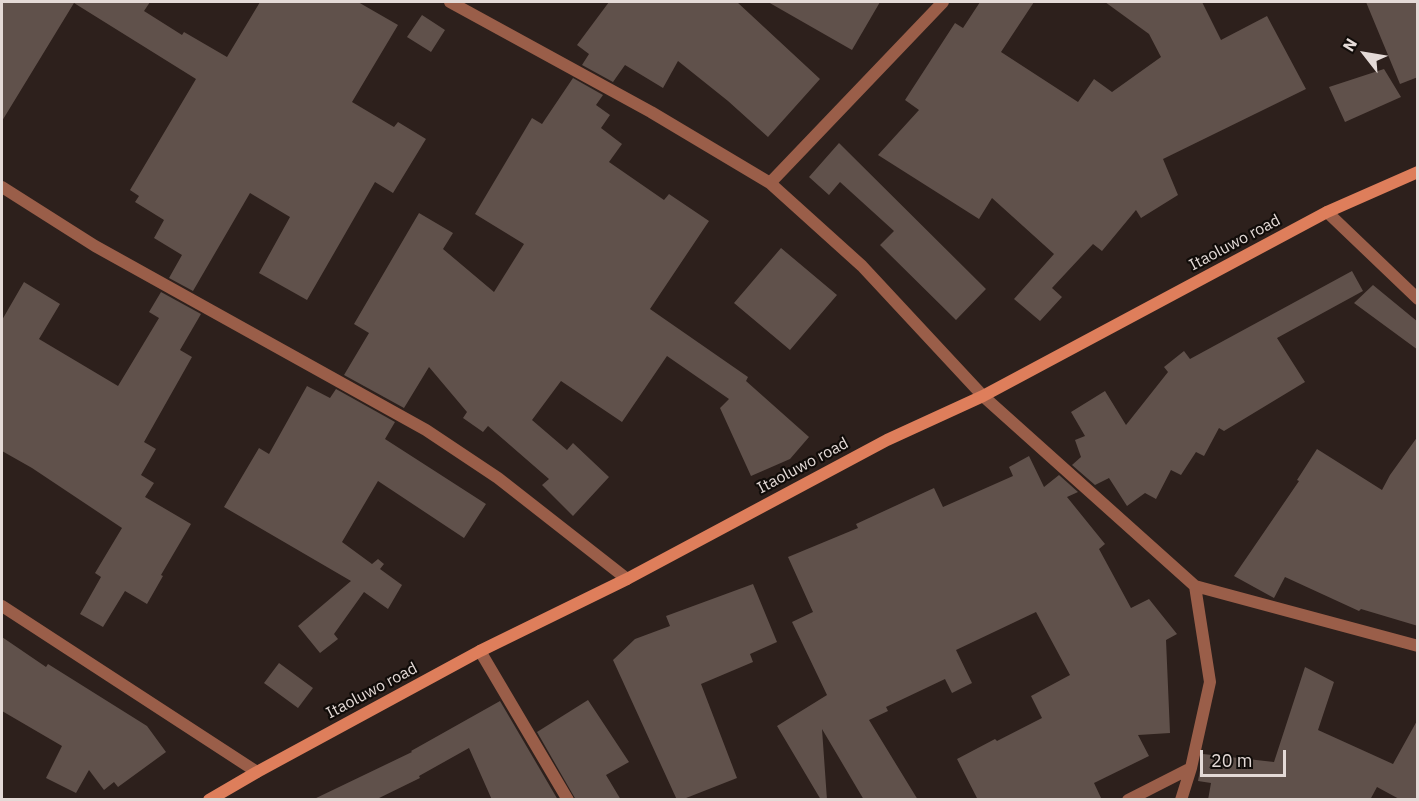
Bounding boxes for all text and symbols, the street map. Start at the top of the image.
north arrow [1335,24,1395,84]
text: N [1338,35,1361,55]
street label: Itaoluwo road [1186,211,1284,275]
street label: Itaoluwo road [754,434,852,498]
street label: Itaoluwo road [323,659,421,723]
scale bar [1203,738,1288,776]
text: 20 m [1211,749,1253,772]

